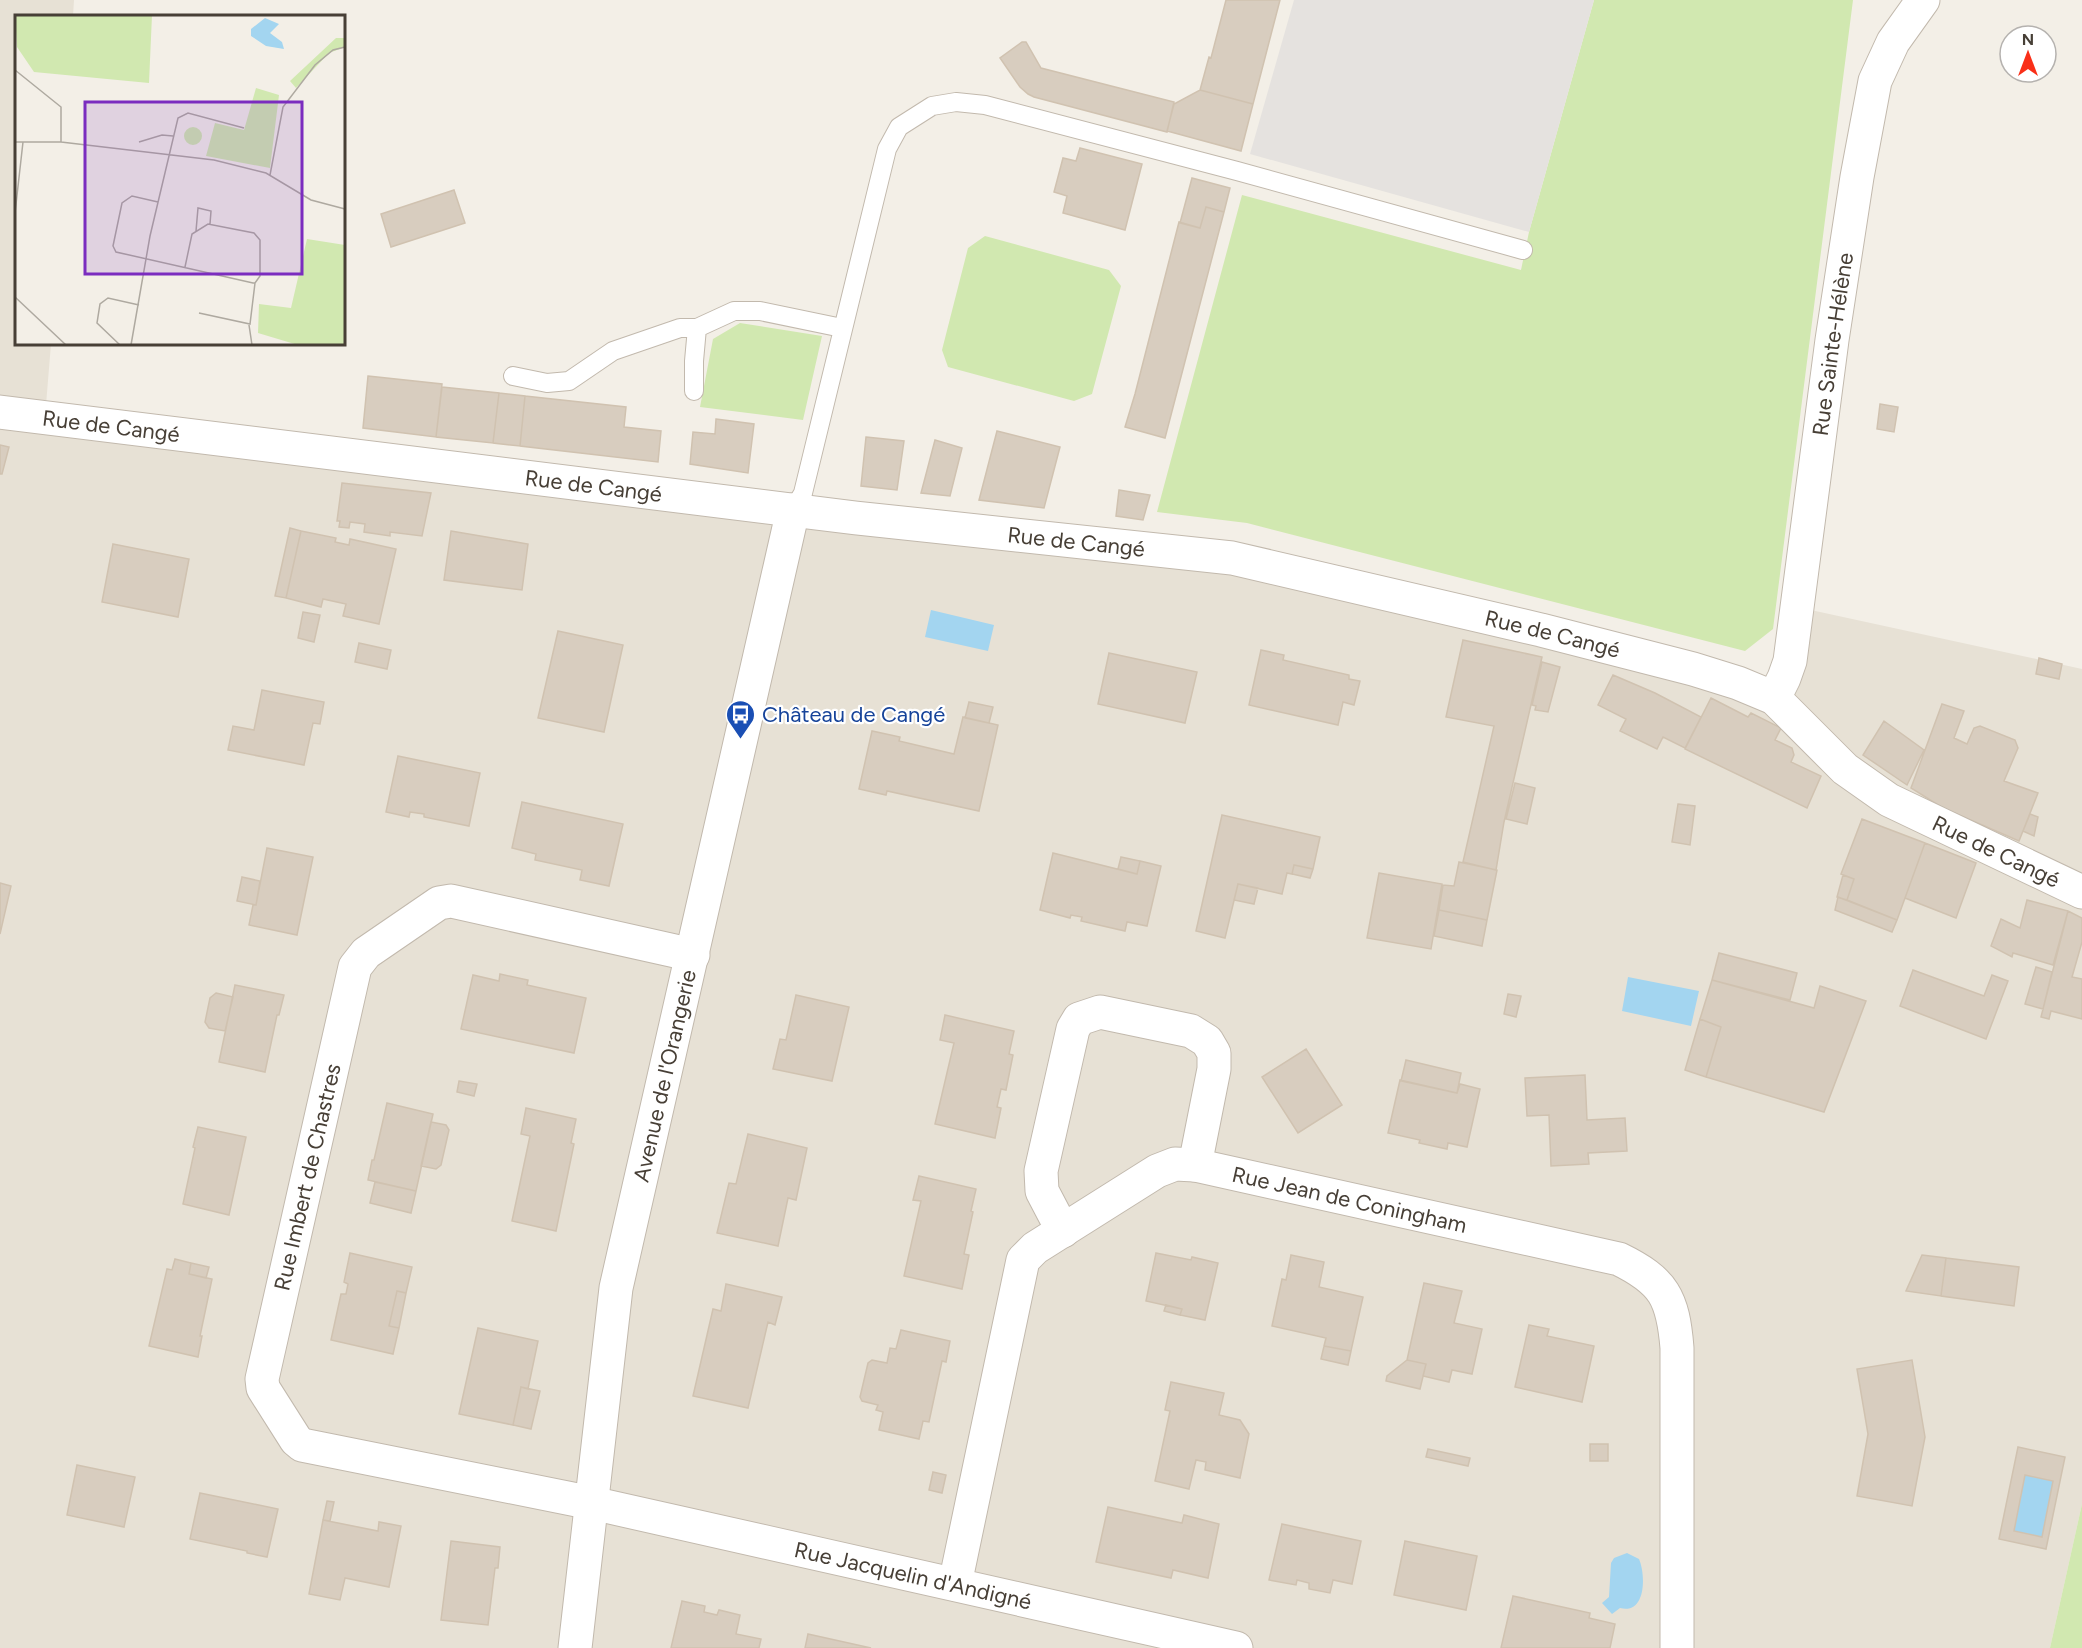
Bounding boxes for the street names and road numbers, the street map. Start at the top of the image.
street label: Rue Sainte-Hélène [1807,251,1859,438]
street label: Rue de Cangé [41,404,181,448]
street label: Rue de Cangé [523,464,664,508]
street label: Rue de Cangé [1006,521,1146,563]
street label: Rue de Cangé [1482,604,1623,664]
street label: Rue de Cangé [1928,810,2064,893]
street label: Avenue de l'Orangerie [628,967,702,1185]
street label: Rue Imbert de Chastres [268,1061,347,1293]
street label: Rue Jean de Coningham [1230,1161,1469,1239]
street label: Rue Jacquelin d'Andigné [792,1536,1034,1616]

